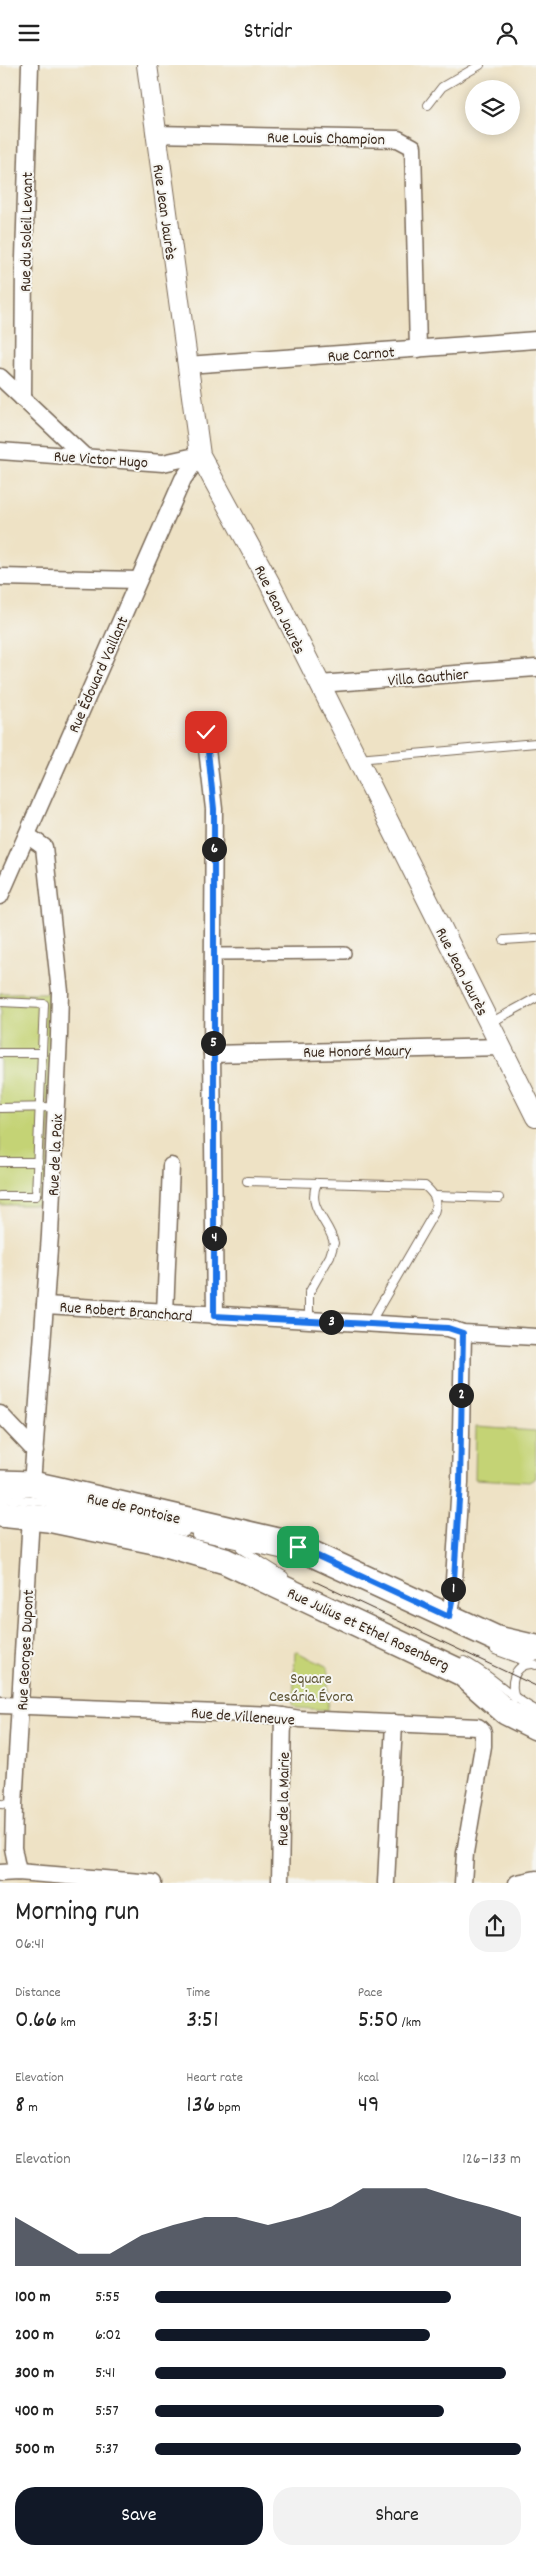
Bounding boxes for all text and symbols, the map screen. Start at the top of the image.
text: Stridr [244,17,292,48]
icon: menu [15,19,43,47]
icon: person [493,19,521,47]
map controls [465,80,520,135]
button: layers [465,80,520,135]
street label: Rue Louis Champion [267,127,385,152]
street label: Rue Jean Jaurès [145,163,182,262]
street label: Rue du Soleil Levant [15,172,40,292]
street label: Rue Carnot [327,342,396,369]
street label: Rue Victor Hugo [53,446,149,475]
street label: Rue Jean Jaurès [247,562,310,659]
street label: Rue Édouard Vaillant [63,613,135,737]
street label: Villa Gauthier [387,663,470,693]
pin [185,711,227,753]
icon: check [192,718,220,746]
pin: 6 [202,837,226,861]
text: 6 [211,839,218,859]
street label: Rue Jean Jaurès [429,924,493,1021]
pin: 5 [200,1031,226,1055]
text: 5 [210,1033,217,1053]
street label: Rue Honoré Maury [303,1040,412,1065]
street label: Rue de la Paix [43,1113,70,1197]
pin: 4 [202,1225,226,1251]
text: 4 [212,1228,217,1248]
street label: Rue Robert Branchard [59,1296,193,1329]
pin: 3 [318,1309,344,1335]
text: 3 [328,1312,335,1332]
pin: 2 [448,1383,474,1407]
text: 2 [458,1385,465,1405]
street label: Rue de Pontoise [85,1488,182,1531]
pin [277,1526,319,1568]
icon: arrive [284,1533,312,1561]
pin: 1 [440,1577,466,1601]
text: 1 [452,1579,455,1599]
street label: Rue Julius et Ethel Rosenberg [283,1582,453,1678]
street label: Rue Georges Dupont [12,1589,41,1711]
park label: Square Cesária Évora [269,1668,354,1709]
street label: Rue de Villeneuve [190,1702,295,1733]
street label: Rue de la Mairie [272,1752,297,1846]
text: Morning run [15,1894,139,1934]
button: share [469,1900,521,1952]
text: 06:41 [15,1933,44,1956]
text: Distance [15,1983,61,2003]
text: Time [186,1983,210,2003]
text: Pace [358,1983,382,2003]
text: 0.66 [15,2003,57,2039]
text: 3:51 [186,2003,219,2039]
text: 5:50 [358,2003,399,2039]
text: km [57,2013,76,2033]
text: /km [399,2013,421,2033]
text: Elevation [15,2068,64,2088]
text: Heart rate [186,2068,243,2088]
text: kcal [358,2068,379,2088]
text: 8 [15,2088,25,2124]
text: 136 [186,2088,215,2124]
text: 49 [358,2088,379,2124]
text: m [25,2098,38,2118]
text: bpm [215,2098,241,2118]
text: Elevation [15,2148,71,2171]
text: 126–133 m [462,2148,521,2171]
text: 100 m [15,2286,51,2309]
text: 5:55 [95,2286,120,2309]
text: 200 m [15,2324,54,2347]
text: 6:02 [95,2324,121,2347]
text: 300 m [15,2362,54,2385]
text: 5:41 [95,2362,115,2385]
text: 400 m [15,2400,54,2423]
text: 5:57 [95,2400,119,2423]
text: 500 m [15,2438,55,2461]
text: 5:37 [95,2438,118,2461]
button: Save [15,2487,263,2545]
button: Share [273,2487,521,2545]

